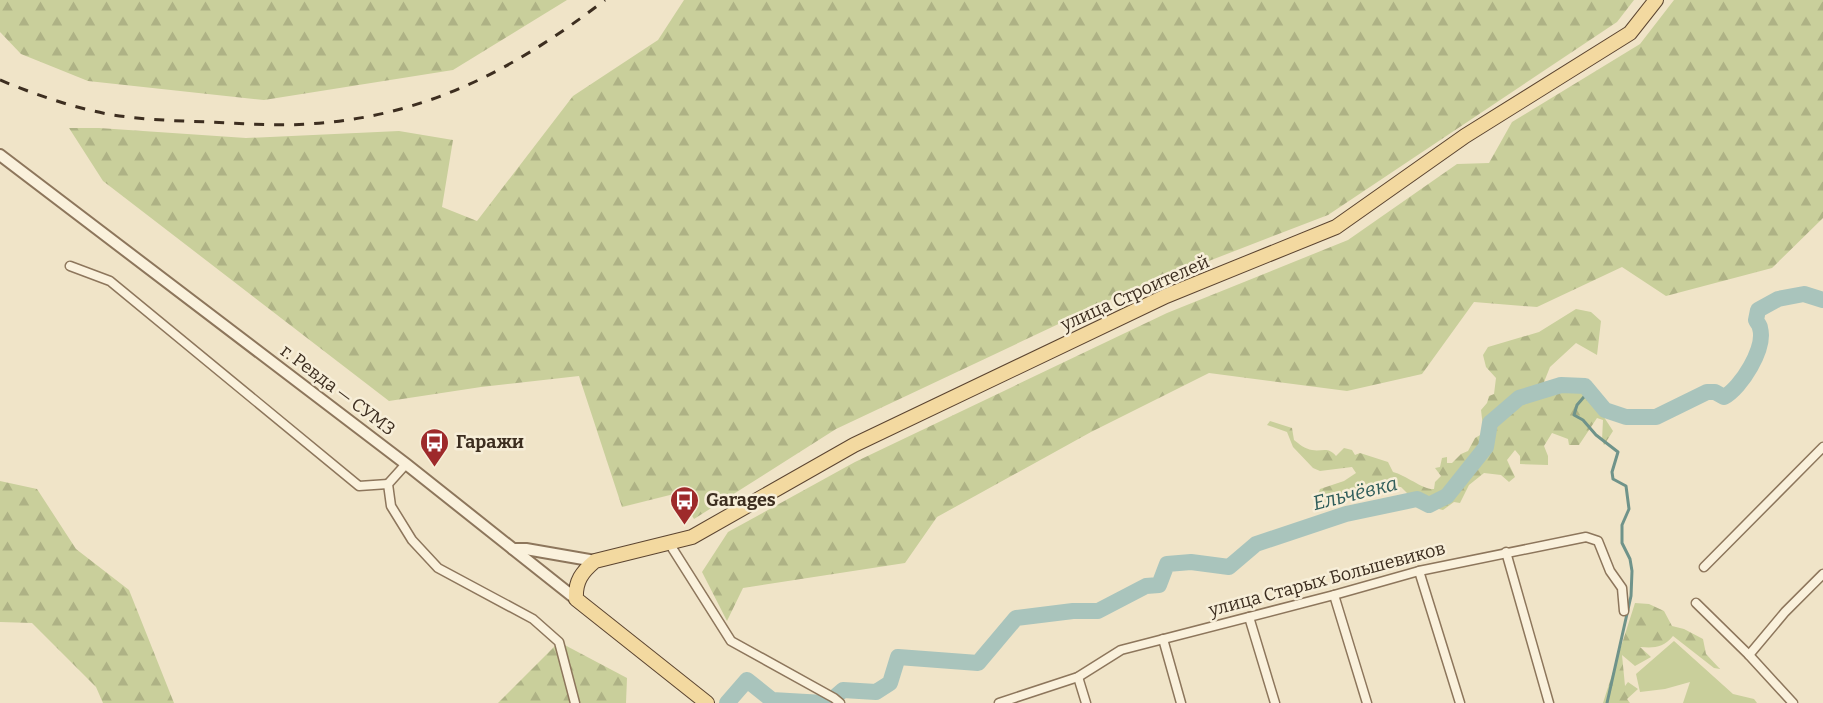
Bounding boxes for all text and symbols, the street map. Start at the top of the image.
street label: улица Строителей [1056,250,1213,336]
street label: г. Ревда — СУМЗ [276,340,400,440]
bus stop icon: Гаражи [419,426,451,468]
place label: Гаражи [456,431,524,453]
water label: Ельчёвка [1310,471,1400,515]
bus stop icon: Garages [669,484,701,526]
place label: Garages [706,489,776,511]
street label: улица Старых Большевиков [1205,537,1448,621]

